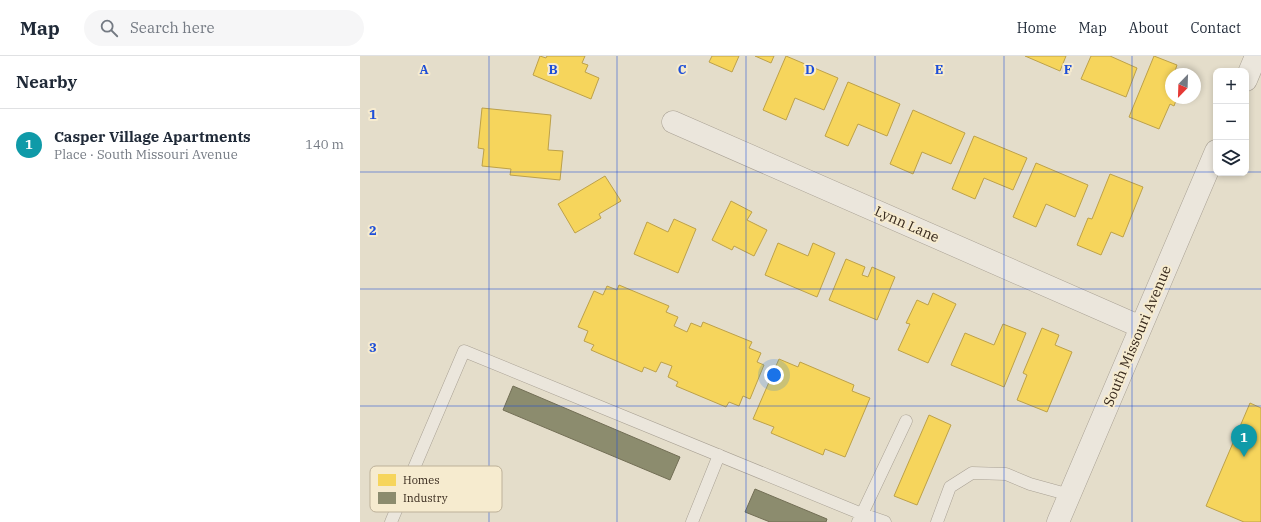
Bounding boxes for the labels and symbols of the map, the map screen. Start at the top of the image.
text: A [419,61,429,78]
text: B [548,61,558,78]
text: C [678,61,687,78]
text: D [805,61,815,78]
text: E [935,61,943,78]
text: F [1064,61,1072,78]
north arrow [1165,68,1201,104]
text: 1 [369,106,377,123]
street label: Lynn Lane [872,202,942,246]
text: 2 [369,222,377,239]
street label: South Missouri Avenue [1099,263,1175,409]
text: 3 [369,339,377,356]
your location [764,365,784,385]
pin: 1 [1231,424,1257,457]
legend [370,466,502,512]
text: Homes [403,473,440,487]
text: Industry [403,491,448,505]

